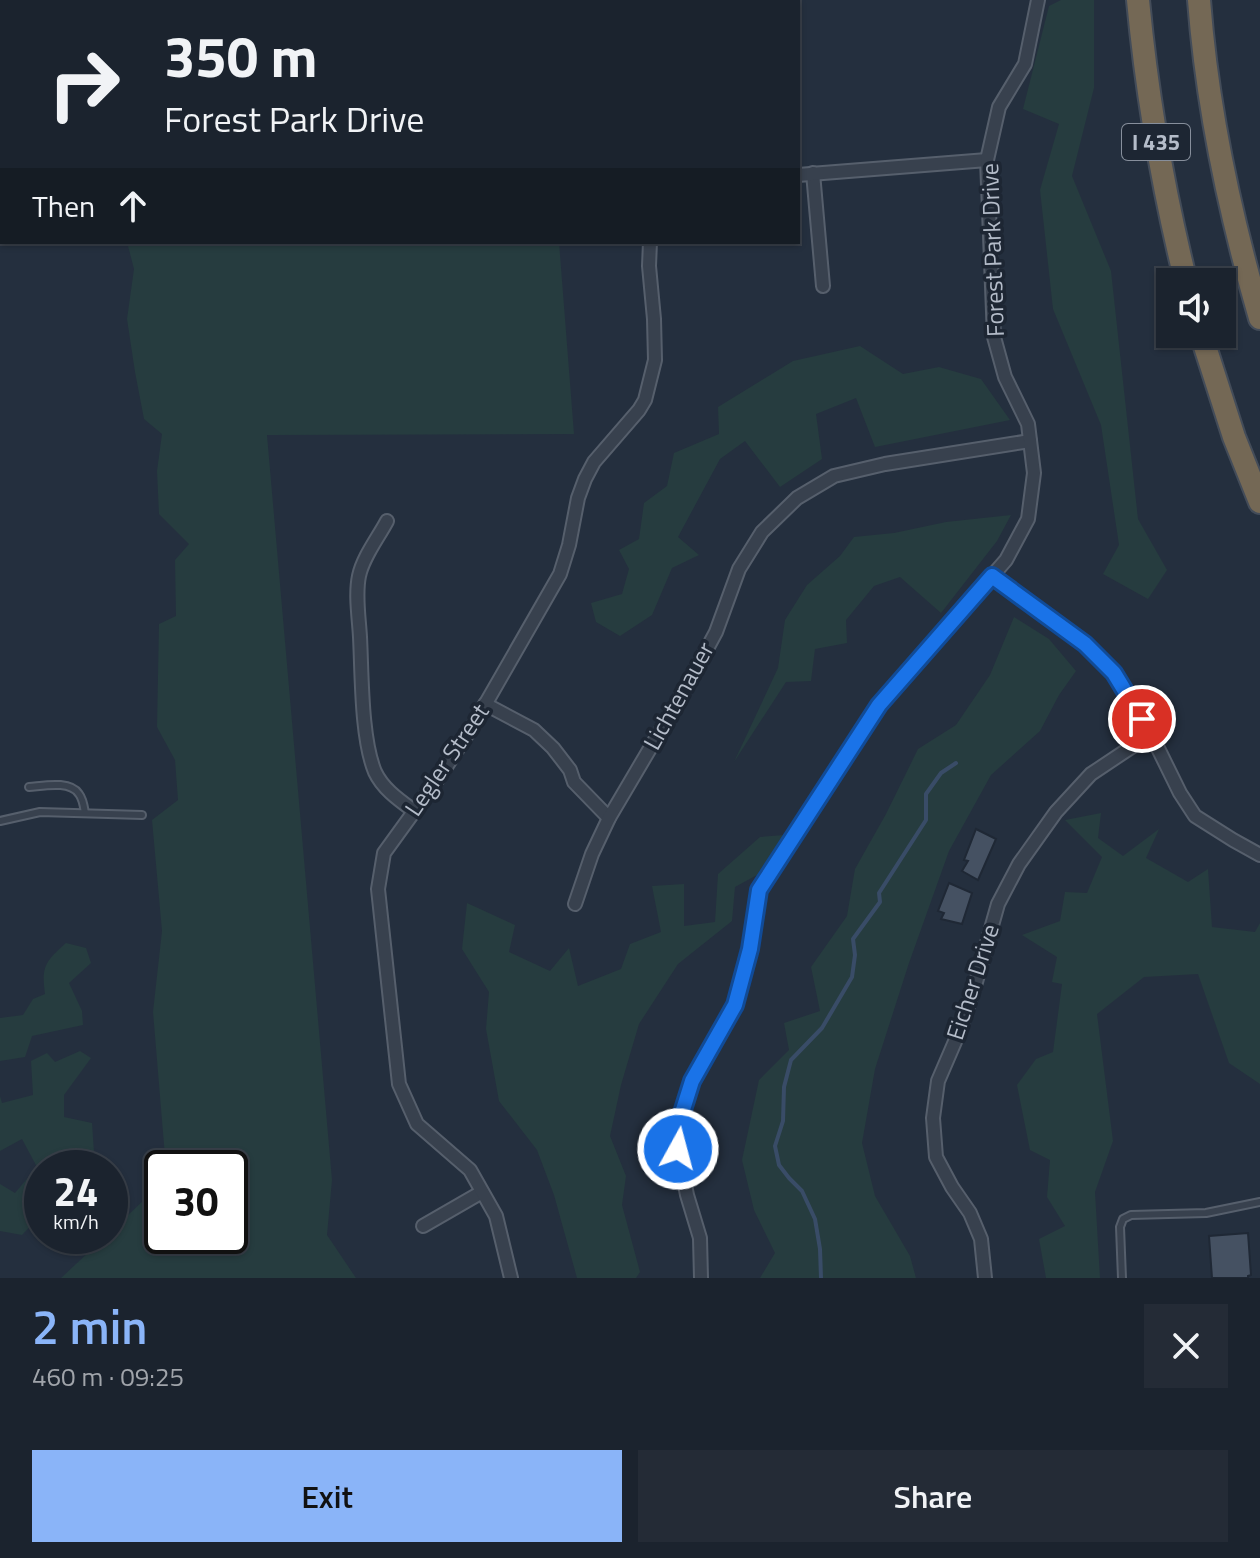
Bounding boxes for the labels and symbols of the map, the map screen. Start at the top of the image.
road number: I 435 [1122,124,1190,160]
street label: Forest Park Drive [971,163,1013,337]
street label: Lichtenauer [634,635,723,756]
pin [1108,685,1176,753]
street label: Legler Street [395,695,497,823]
street label: Eicher Drive [936,919,1008,1044]
position arrow [636,1107,720,1191]
speed limit sign: 30 [144,1150,248,1254]

